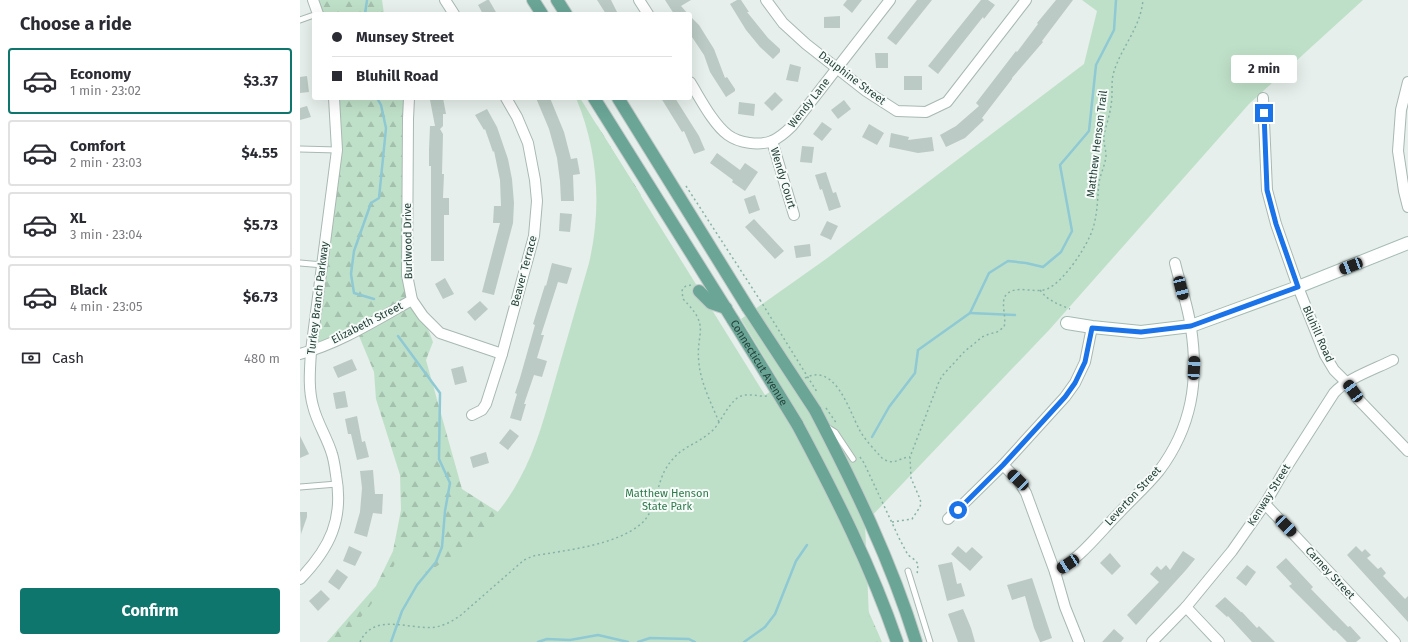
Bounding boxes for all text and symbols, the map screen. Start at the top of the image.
text: Choose a ride [20,13,132,35]
text: Munsey Street [356,28,454,46]
street label: Dauphine Street [816,49,888,107]
callout: 2 min [1231,55,1297,83]
text: 2 min [1248,61,1280,76]
icon: car [22,63,58,99]
text: Economy [70,65,131,83]
text: Bluhill Road [356,67,439,85]
text: $3.37 [243,72,278,90]
street label: Wendy Lane [785,75,833,131]
text: 1 min · 23:02 [70,83,141,98]
street label: Matthew Henson Trail [1084,90,1110,198]
route end [1255,104,1273,122]
icon: car [22,135,58,171]
text: Comfort [70,137,126,155]
text: $4.55 [242,144,278,162]
street label: Wendy Court [768,146,798,210]
text: 2 min · 23:03 [70,155,142,170]
street label: Burlwood Drive [401,203,415,279]
icon: car [22,207,58,243]
text: XL [70,209,86,227]
text: $5.73 [243,216,278,234]
text: 3 min · 23:04 [70,227,143,242]
street label: Beaver Terrace [508,234,540,308]
street label: Turkey Branch Parkway [305,240,331,355]
car [1338,256,1364,276]
car [1172,275,1190,301]
icon: car [22,279,58,315]
text: Black [70,281,107,299]
text: $6.73 [243,288,278,306]
text: 4 min · 23:05 [70,299,143,314]
street label: Elizabeth Street [329,299,405,347]
street label: Bluhill Road [1300,304,1336,364]
street label: Connecticut Avenue [728,317,791,408]
icon: cash [20,347,42,369]
text: Cash [52,349,84,367]
text: 480 m [244,351,280,366]
car [1187,356,1201,380]
car [1341,378,1365,404]
street label: Kenway Street [1245,462,1293,528]
street label: Leverton Street [1102,464,1164,528]
car [1005,467,1031,493]
park label: Matthew Henson State Park [625,487,709,513]
route start [949,501,967,519]
car [1273,513,1299,539]
street label: Carney Street [1302,544,1358,602]
car [1055,552,1081,576]
button: Confirm [20,588,280,634]

